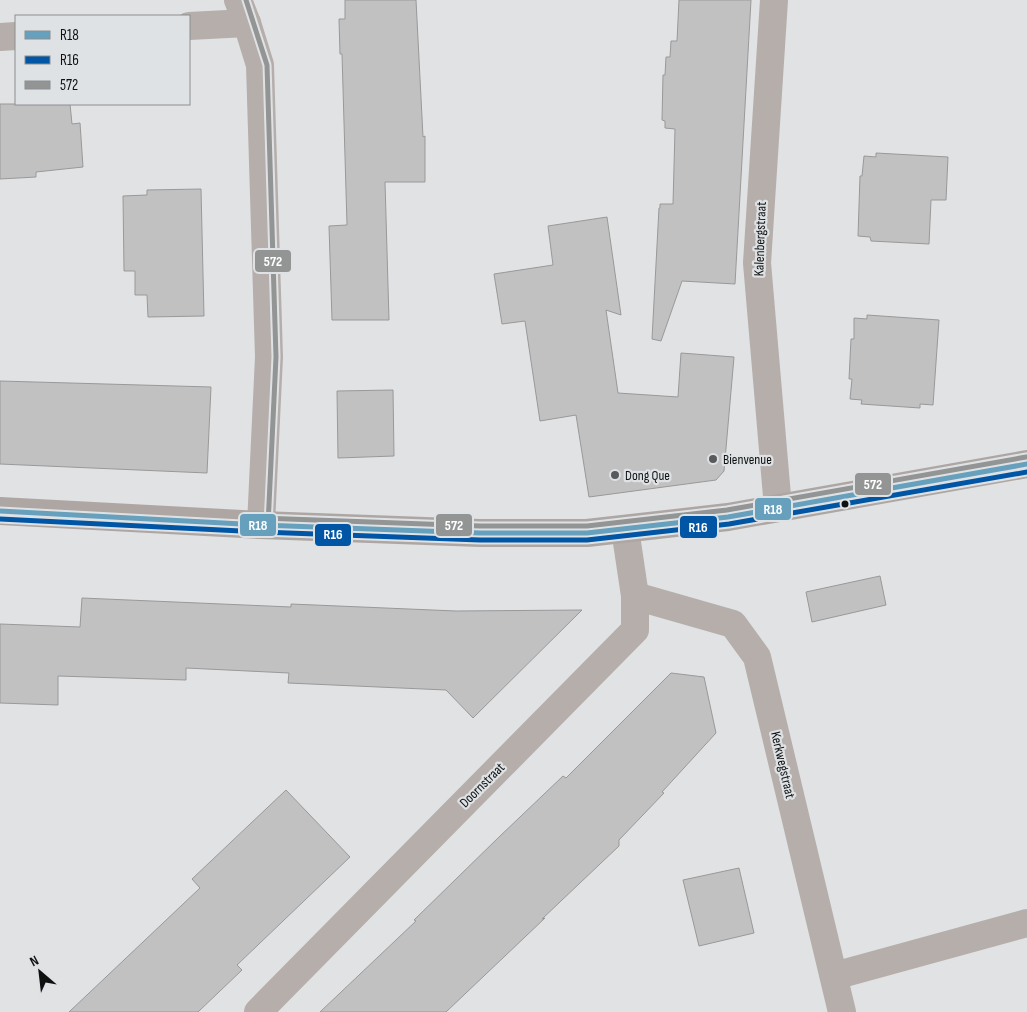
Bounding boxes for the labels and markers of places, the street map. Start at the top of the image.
place label: Bienvenue [723,451,772,468]
marker: Bienvenue [707,453,719,465]
place label: Dong Que [625,467,670,484]
marker: Dong Que [609,469,621,481]
unlabelled marker [840,499,850,509]

